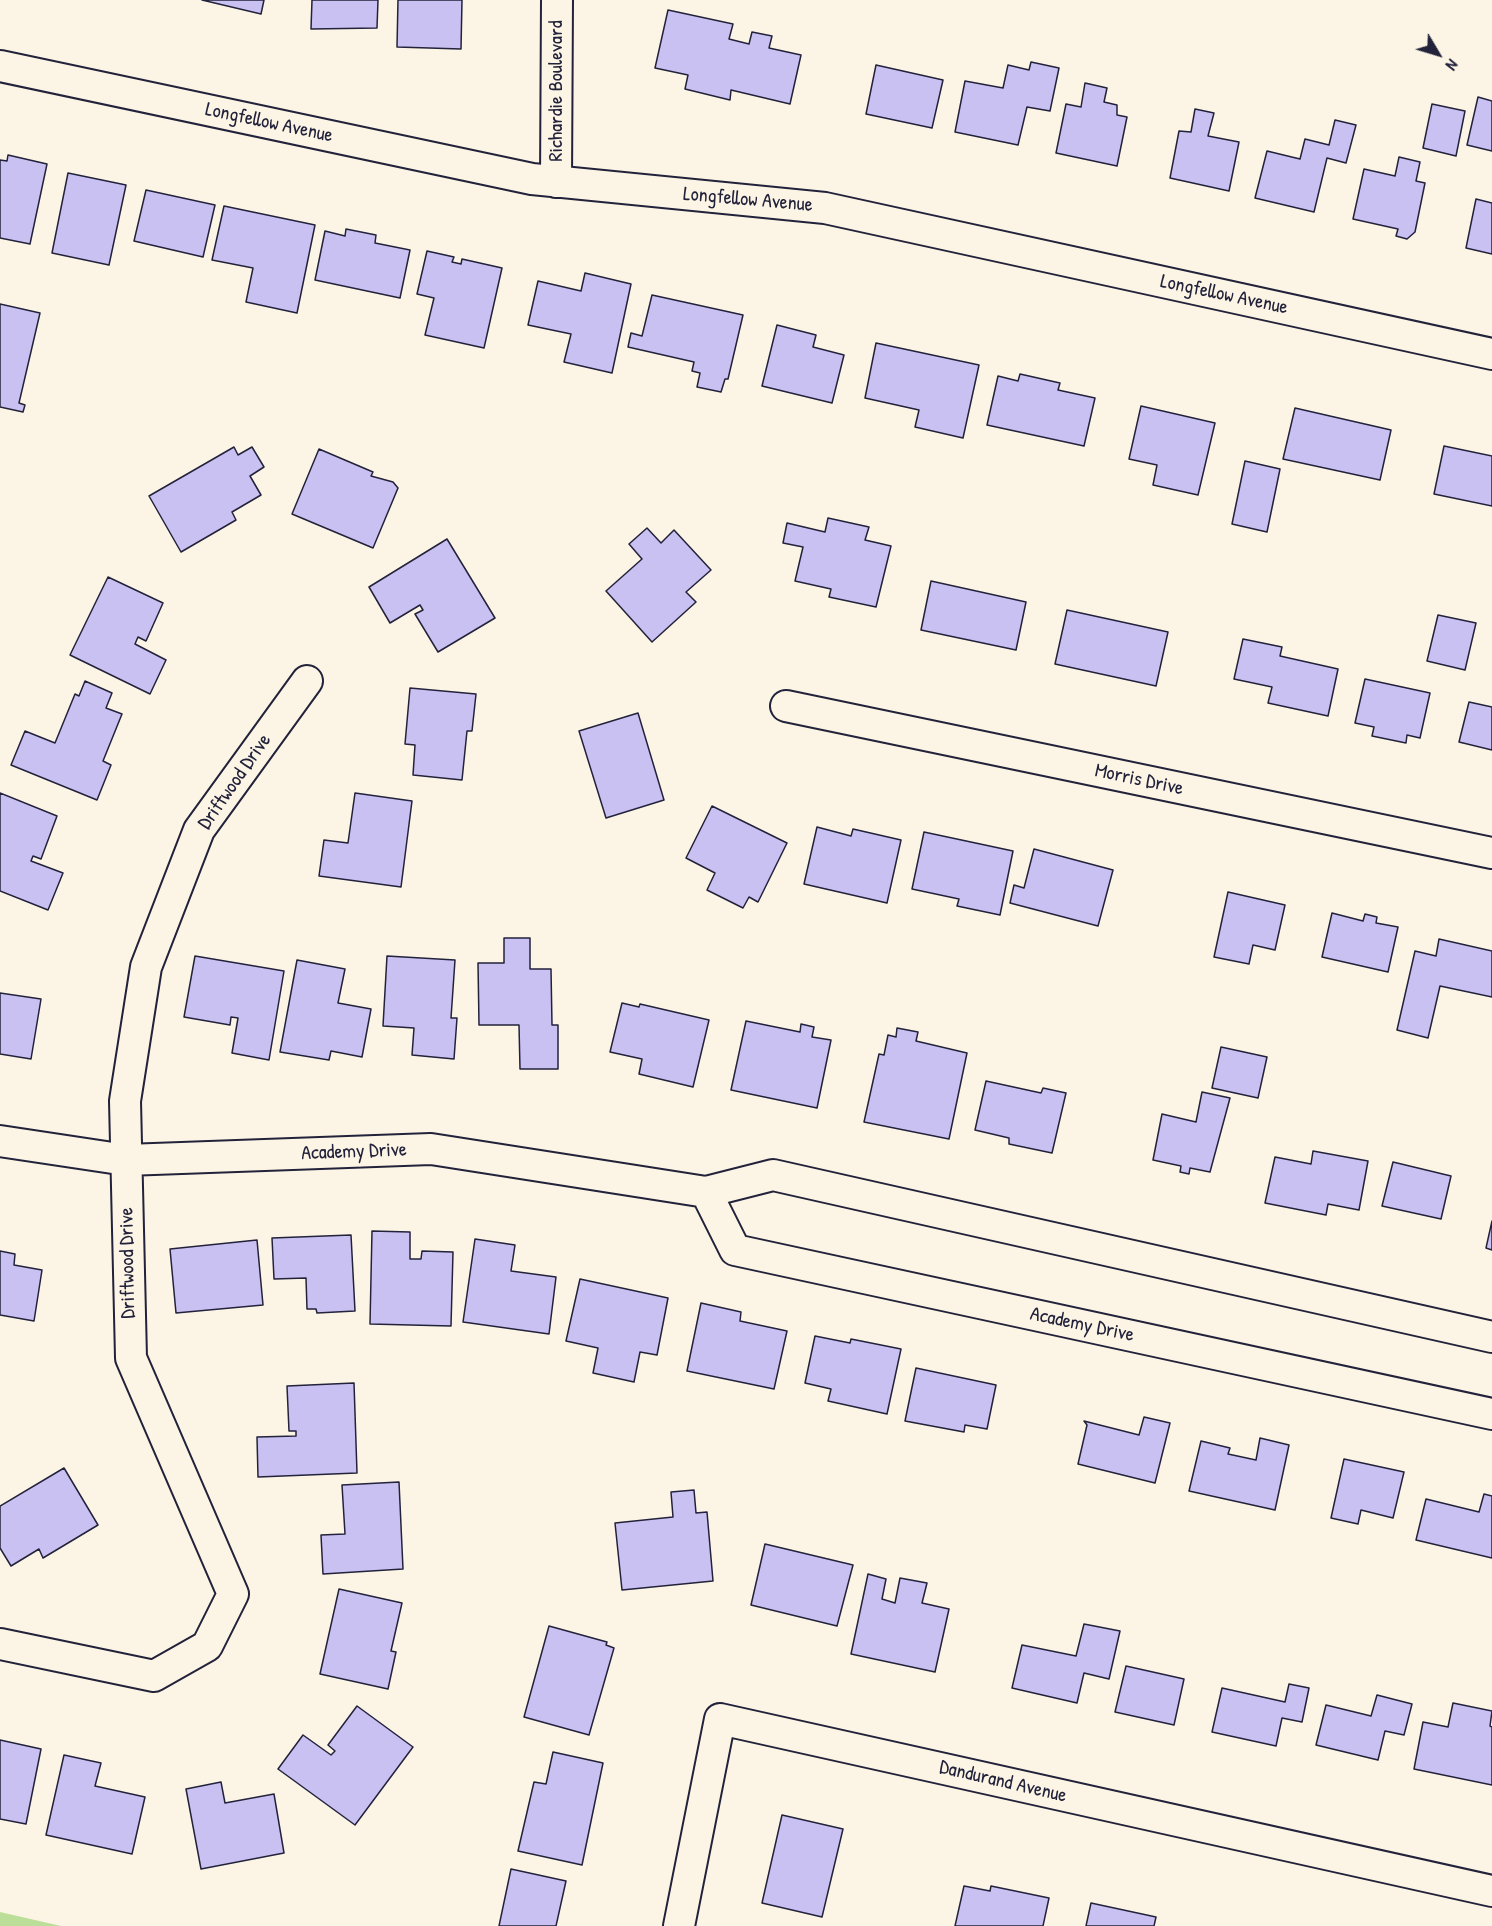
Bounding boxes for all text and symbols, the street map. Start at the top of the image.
street label: Richardie Boulevard [545,21,569,161]
north arrow [1408,24,1468,84]
text: N [1441,55,1463,75]
street label: Longfellow Avenue [203,98,335,148]
street label: Longfellow Avenue [682,182,814,218]
street label: Longfellow Avenue [1158,270,1290,320]
street label: Driftwood Drive [193,730,277,834]
street label: Morris Drive [1093,759,1185,801]
street label: Academy Drive [301,1138,407,1166]
street label: Driftwood Drive [115,1207,141,1319]
street label: Academy Drive [1028,1302,1136,1348]
street label: Dandurand Avenue [937,1756,1069,1808]

